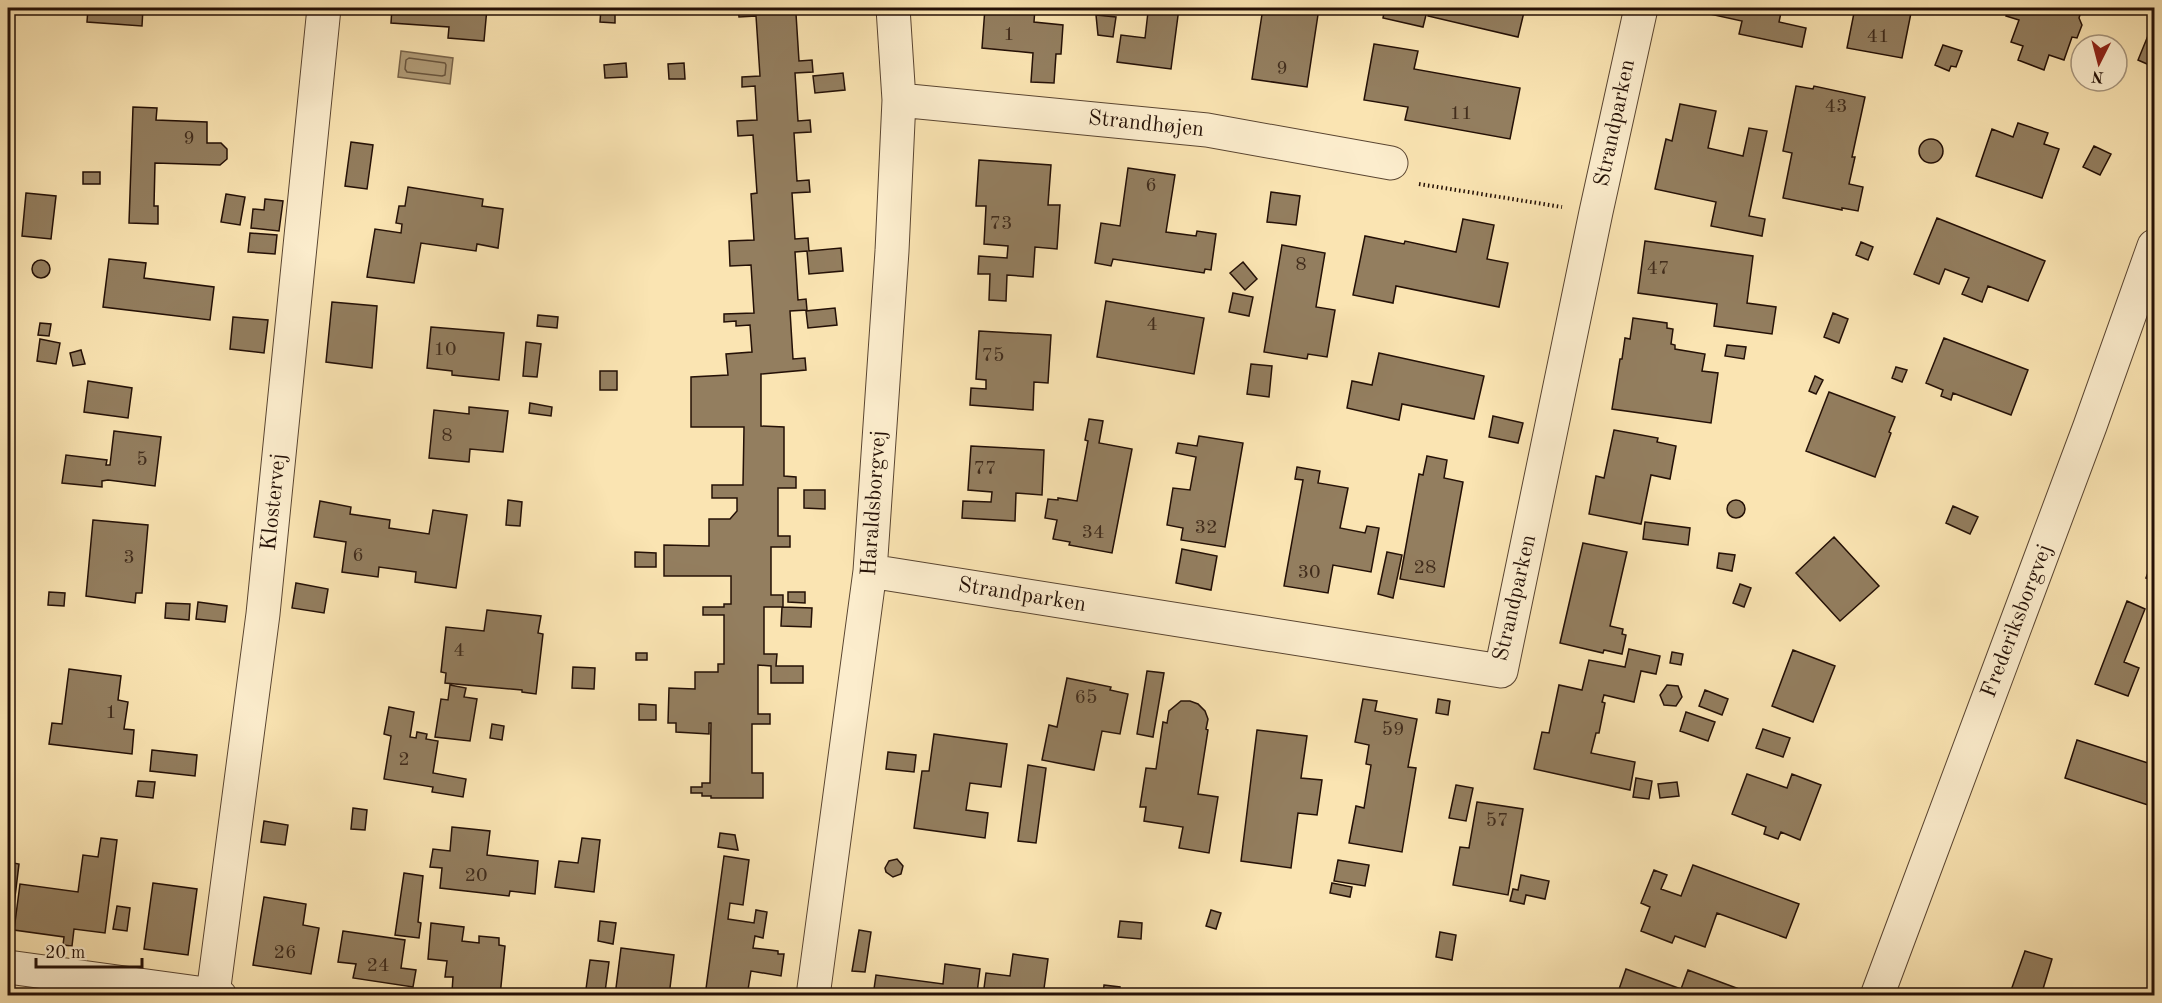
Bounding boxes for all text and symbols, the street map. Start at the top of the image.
house number: 1 [1003,25,1015,45]
house number: 41 [1866,27,1890,47]
north arrow [2069,33,2129,93]
street label: Strandparken [1591,57,1639,189]
house number: 9 [1276,59,1288,79]
text: N [2090,67,2105,85]
house number: 43 [1824,97,1848,117]
house number: 11 [1449,104,1473,124]
street label: Strandhøjen [1087,107,1205,141]
house number: 9 [183,129,195,149]
house number: 6 [1145,176,1157,196]
house number: 73 [989,214,1013,234]
house number: 8 [1295,255,1307,275]
house number: 47 [1646,259,1670,279]
house number: 4 [1146,315,1158,335]
house number: 10 [433,340,457,360]
house number: 75 [981,346,1005,366]
house number: 8 [441,426,453,446]
street label: Haraldsborgvej [858,429,890,577]
house number: 5 [136,450,148,470]
street label: Klostervej [258,452,290,552]
house number: 77 [973,459,997,479]
house number: 32 [1194,518,1218,538]
house number: 34 [1081,523,1105,543]
street label: Strandparken [1490,532,1540,663]
street label: Frederiksborgvej [1978,541,2056,701]
house number: 6 [352,546,364,566]
house number: 3 [123,548,135,568]
house number: 28 [1413,558,1437,578]
house number: 30 [1297,563,1321,583]
street label: Strandparken [956,574,1088,616]
house number: 4 [453,641,465,661]
house number: 65 [1074,688,1098,708]
house number: 1 [105,703,117,723]
house number: 59 [1381,720,1405,740]
house number: 2 [398,750,410,770]
house number: 57 [1485,811,1509,831]
house number: 20 [464,866,488,886]
scale bar [36,931,142,969]
house number: 26 [273,943,297,963]
text: 20 m [45,944,85,962]
house number: 24 [366,956,390,976]

